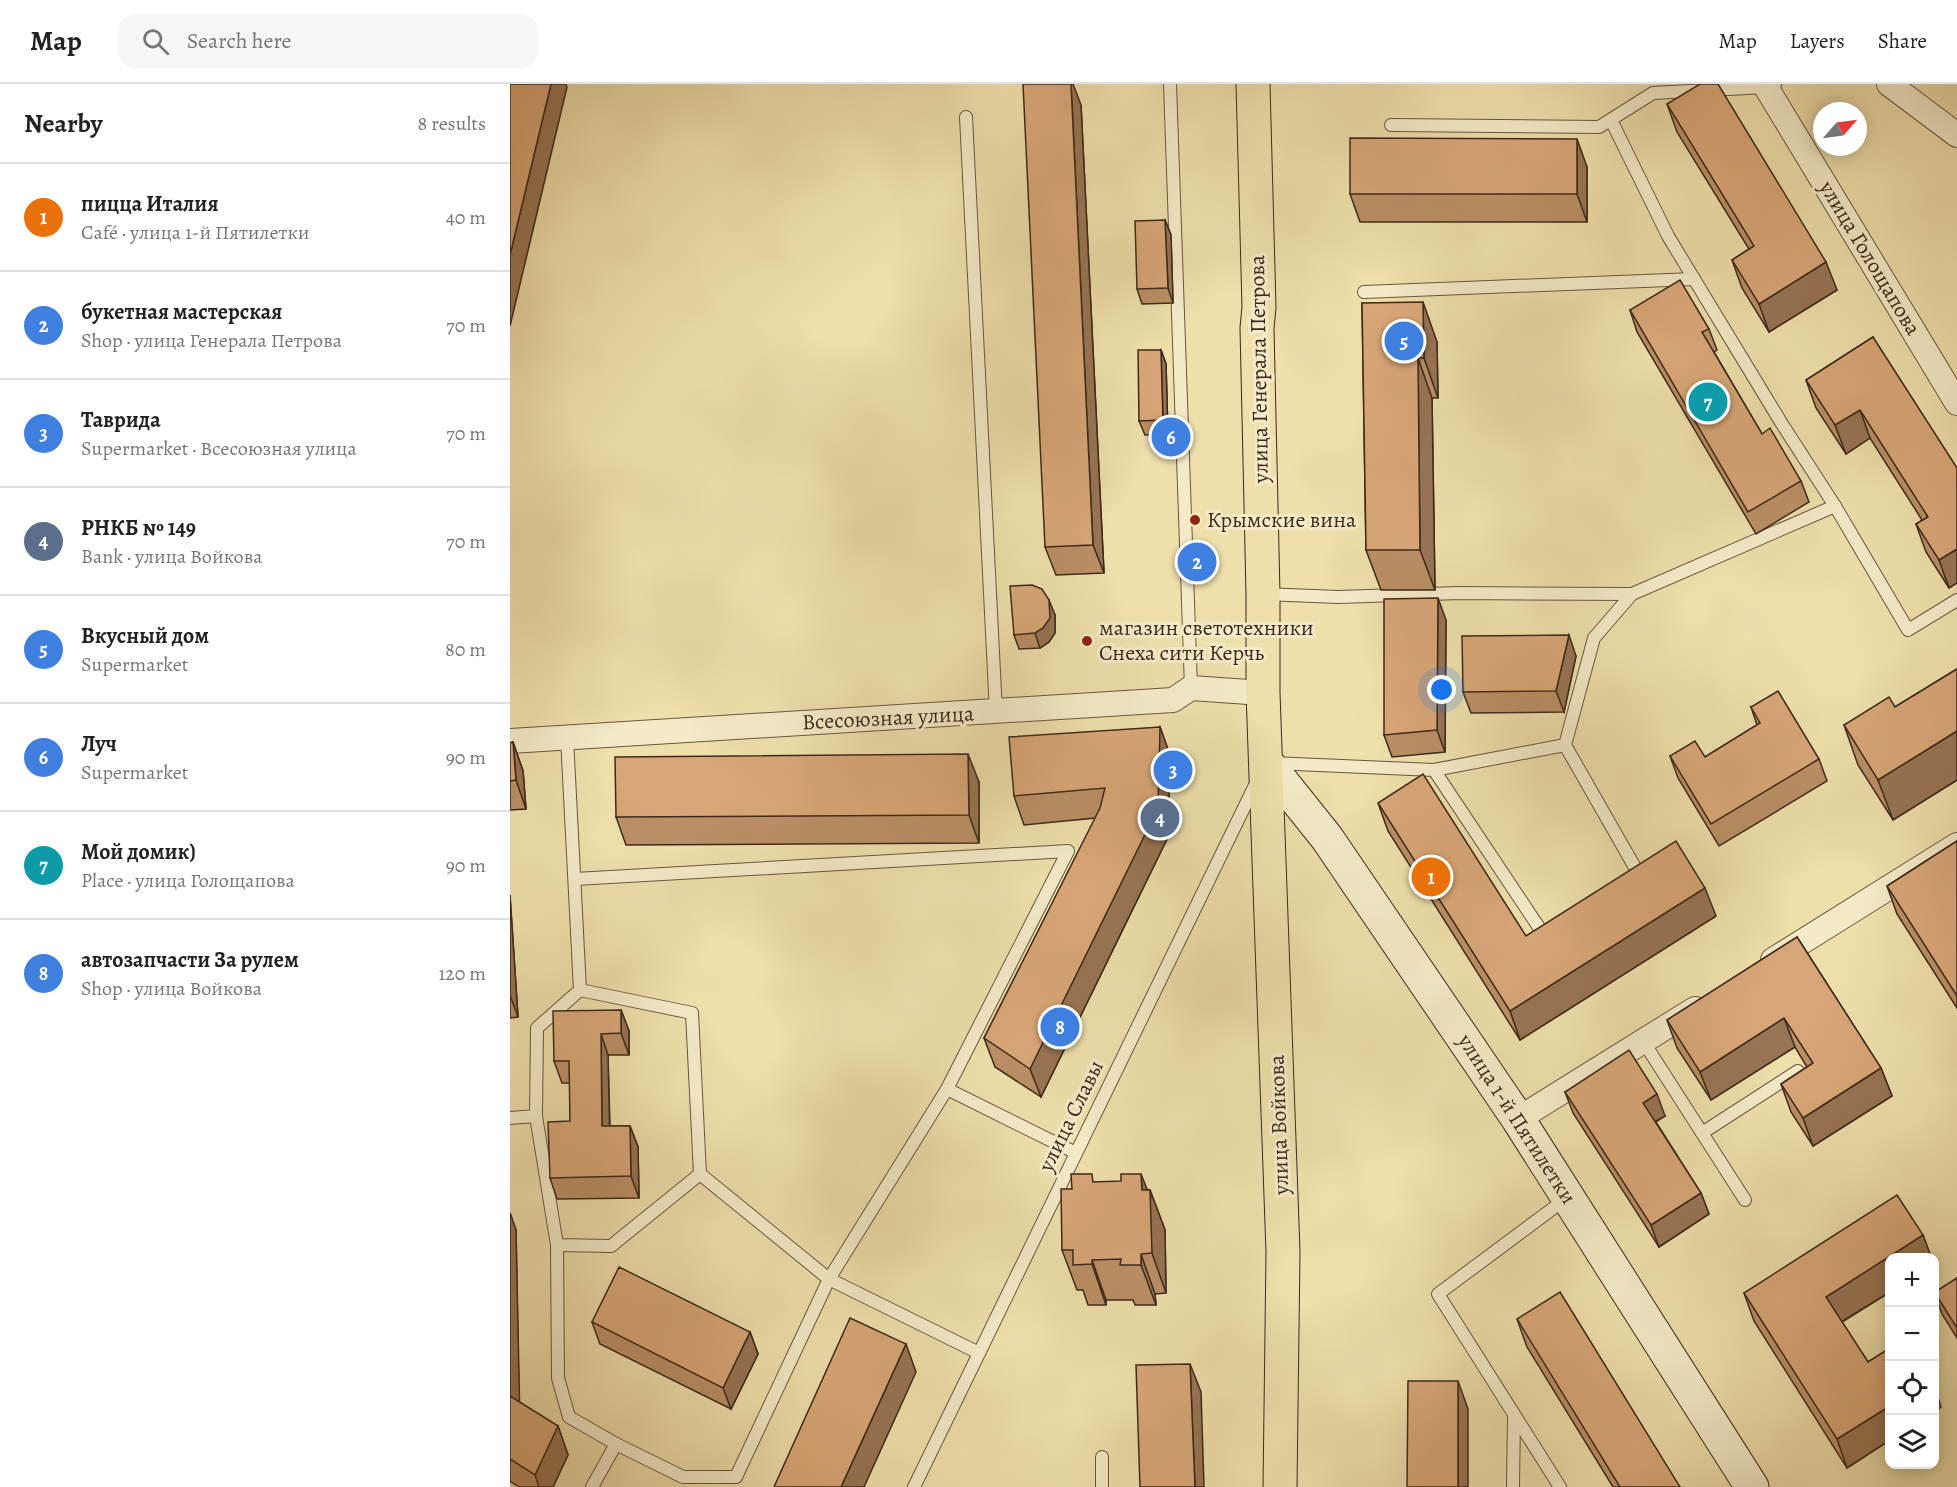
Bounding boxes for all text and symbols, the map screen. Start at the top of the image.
search box [118,14,538,68]
text: Map [30,22,82,60]
icon: search [139,25,172,58]
text: Search here [187,26,291,56]
text: Map [1718,27,1757,55]
text: Layers [1790,27,1845,55]
text: Share [1878,27,1927,55]
north arrow [1813,102,1867,156]
text: Nearby [24,106,103,141]
text: 8 results [418,110,486,137]
street label: улица Голощапова [1811,174,1928,342]
text: пицца Италия [81,189,219,219]
text: 1 [40,204,47,231]
text: 40 m [446,204,486,231]
text: Café · улица 1-й Пятилетки [81,219,310,246]
street label: улица Генерала Петрова [1242,254,1276,484]
text: букетная мастерская [81,297,282,327]
text: 2 [39,312,48,339]
text: 70 m [446,312,486,339]
pin: 5 [1384,318,1424,364]
text: Shop · улица Генерала Петрова [81,327,342,354]
pin: 7 [1688,380,1728,424]
text: Таврида [81,405,161,435]
pin: 6 [1152,414,1190,460]
text: 3 [39,420,48,447]
text: 70 m [446,420,486,447]
text: Supermarket · Всесоюзная улица [81,435,357,462]
place label: Крымские вина [1207,505,1357,535]
text: РНКБ № 149 [81,513,196,543]
marker: Крымские вина [1188,513,1202,527]
text: 4 [39,528,48,555]
text: 70 m [446,528,486,555]
pin: 2 [1178,540,1216,584]
text: Bank · улица Войкова [81,543,262,570]
place label: магазин светотехники Снеха сити Керчь [1099,613,1314,668]
text: Вкусный дом [81,621,209,651]
marker: магазин светотехники Снеха сити Керчь [1080,634,1094,648]
text: 5 [39,636,48,663]
text: 80 m [445,636,486,663]
text: Supermarket [81,651,188,678]
your location [1427,675,1456,704]
street label: Всесоюзная улица [801,698,976,737]
text: Луч [81,729,117,759]
text: 6 [39,744,48,771]
text: 90 m [446,744,486,771]
pin: 3 [1154,748,1192,792]
text: Supermarket [81,759,188,786]
pin: 4 [1140,796,1180,840]
text: Мой домик) [81,837,196,867]
text: 7 [39,852,48,879]
text: 90 m [446,852,486,879]
pin: 1 [1412,854,1450,900]
text: Place · улица Голощапова [81,867,295,894]
text: автозапчасти За рулем [81,945,299,975]
text: 8 [39,960,48,987]
text: 120 m [438,960,486,987]
text: Shop · улица Войкова [81,975,262,1002]
pin: 8 [1040,1004,1080,1050]
street label: улица 1-й Пятилетки [1450,1027,1583,1210]
street label: улица Войкова [1262,1054,1296,1197]
street label: улица Славы [1031,1055,1111,1178]
map controls [1885,1253,1939,1469]
button: + [1885,1253,1939,1307]
button: − [1885,1307,1939,1361]
button: locate [1885,1361,1939,1415]
button: layers [1885,1415,1939,1469]

